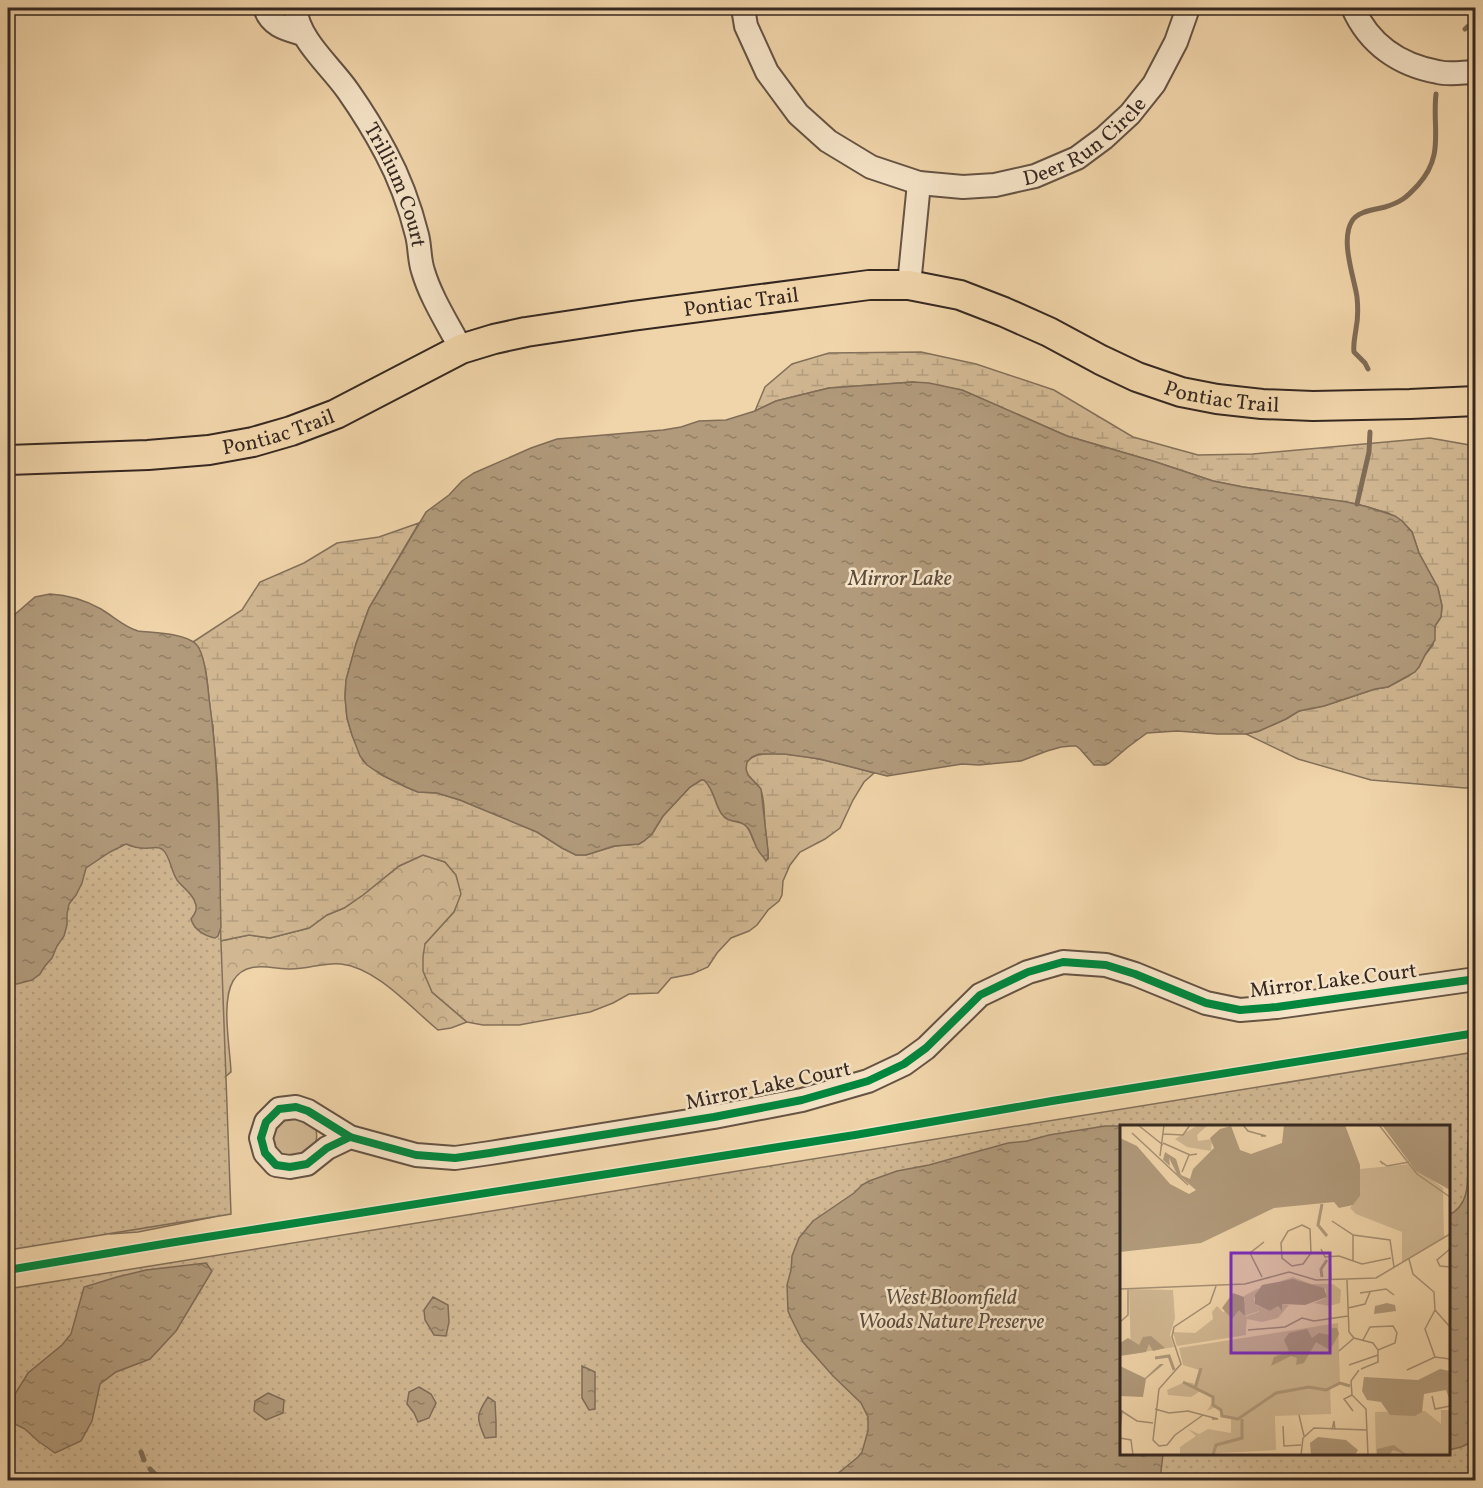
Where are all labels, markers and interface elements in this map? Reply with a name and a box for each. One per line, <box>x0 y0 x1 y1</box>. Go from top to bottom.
street label: Deer Run Circle <box>1020 91 1154 194</box>
street label: Trillium Court <box>356 118 432 249</box>
street label: Pontiac Trail <box>682 281 801 325</box>
street label: Pontiac Trail <box>1160 374 1280 421</box>
street label: Pontiac Trail <box>220 403 339 463</box>
water label: Mirror Lake <box>847 564 952 595</box>
street label: Mirror Lake Court <box>1248 957 1418 1006</box>
street label: Mirror Lake Court <box>683 1055 854 1118</box>
inset map <box>1120 1125 1450 1455</box>
park label: West Bloomfield Woods Nature Preserve <box>858 1284 1045 1337</box>

